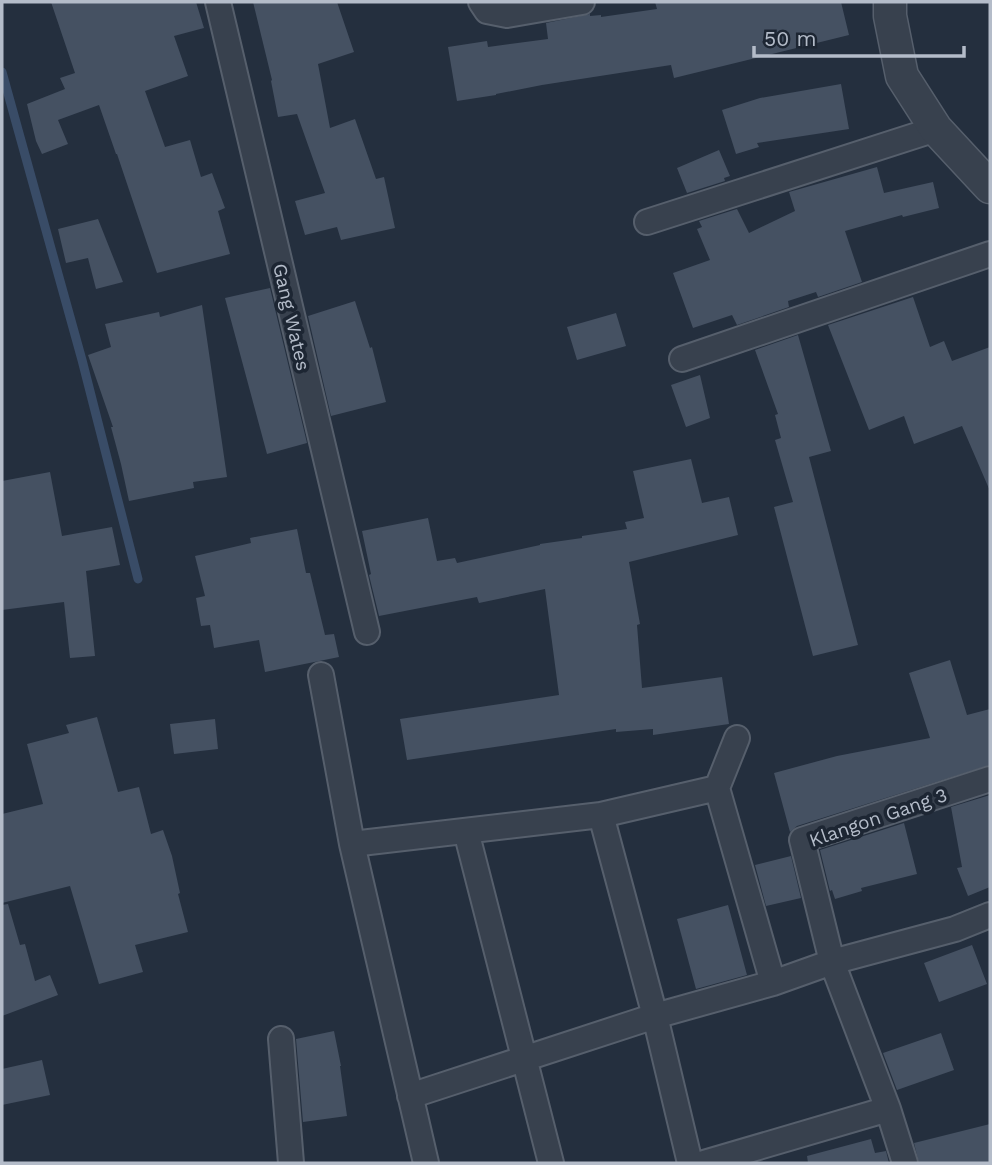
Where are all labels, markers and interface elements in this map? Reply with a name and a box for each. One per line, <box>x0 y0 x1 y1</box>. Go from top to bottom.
scale bar <box>754 14 964 58</box>
text: 50 m <box>764 26 816 51</box>
street label: Gang Wates <box>268 261 315 373</box>
street label: Klangon Gang 3 <box>806 783 950 852</box>

